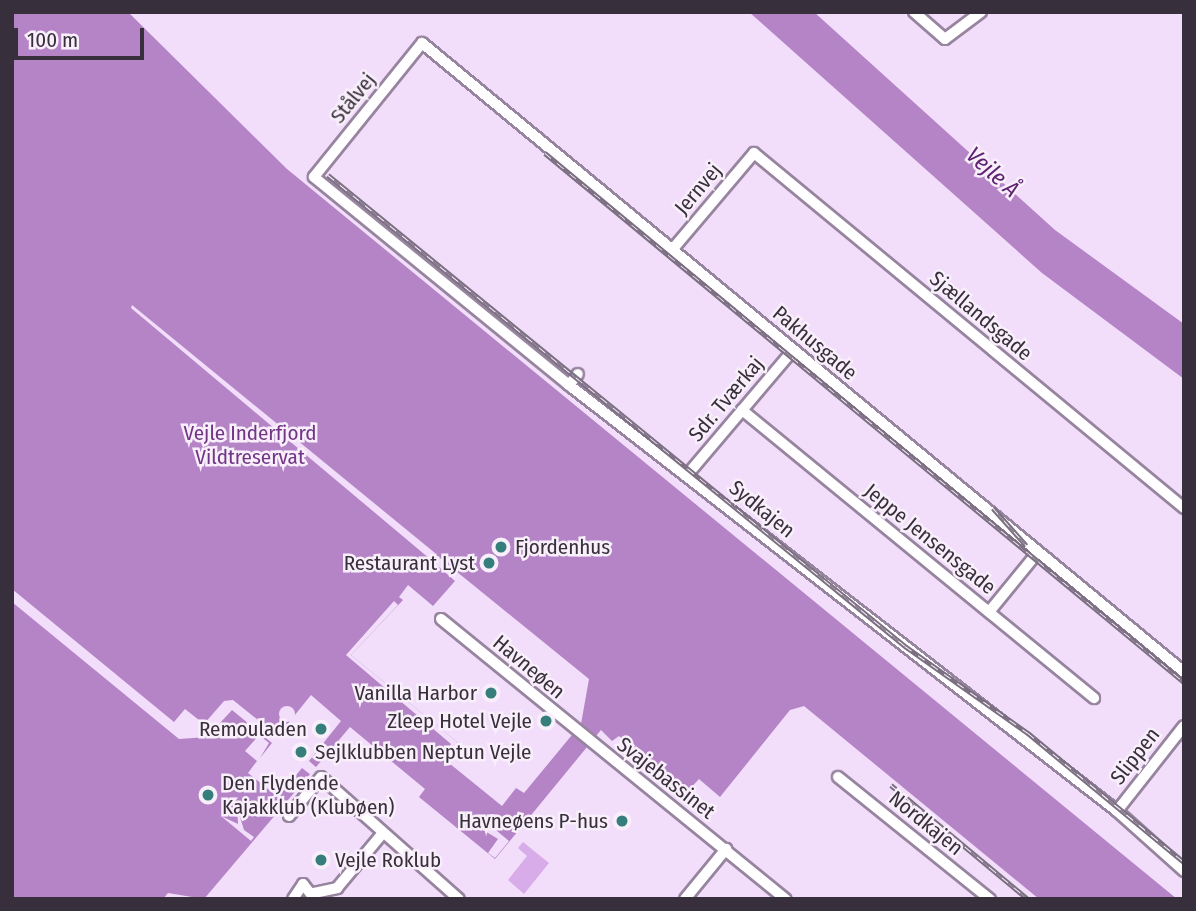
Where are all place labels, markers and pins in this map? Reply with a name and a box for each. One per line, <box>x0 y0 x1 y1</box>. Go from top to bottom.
place label: Fjordenhus <box>515 534 610 560</box>
marker: Fjordenhus <box>493 539 509 555</box>
place label: Restaurant Lyst <box>344 550 475 576</box>
marker: Restaurant Lyst <box>481 555 497 571</box>
place label: Vanilla Harbor <box>354 680 477 706</box>
marker: Vanilla Harbor <box>483 685 499 701</box>
place label: Zleep Hotel Vejle <box>387 708 532 734</box>
marker: Zleep Hotel Vejle <box>538 713 554 729</box>
place label: Remouladen <box>199 716 307 742</box>
marker: Remouladen <box>313 721 329 737</box>
place label: Sejlklubben Neptun Vejle <box>315 739 531 765</box>
marker: Sejlklubben Neptun Vejle <box>293 744 309 760</box>
place label: Den Flydende Kajakklub (Klubøen) <box>222 770 395 820</box>
marker: Den Flydende Kajakklub (Klubøen) <box>200 787 216 803</box>
place label: Havneøens P-hus <box>459 808 608 834</box>
marker: Havneøens P-hus <box>614 813 630 829</box>
place label: Vejle Roklub <box>335 847 441 873</box>
marker: Vejle Roklub <box>313 852 329 868</box>

